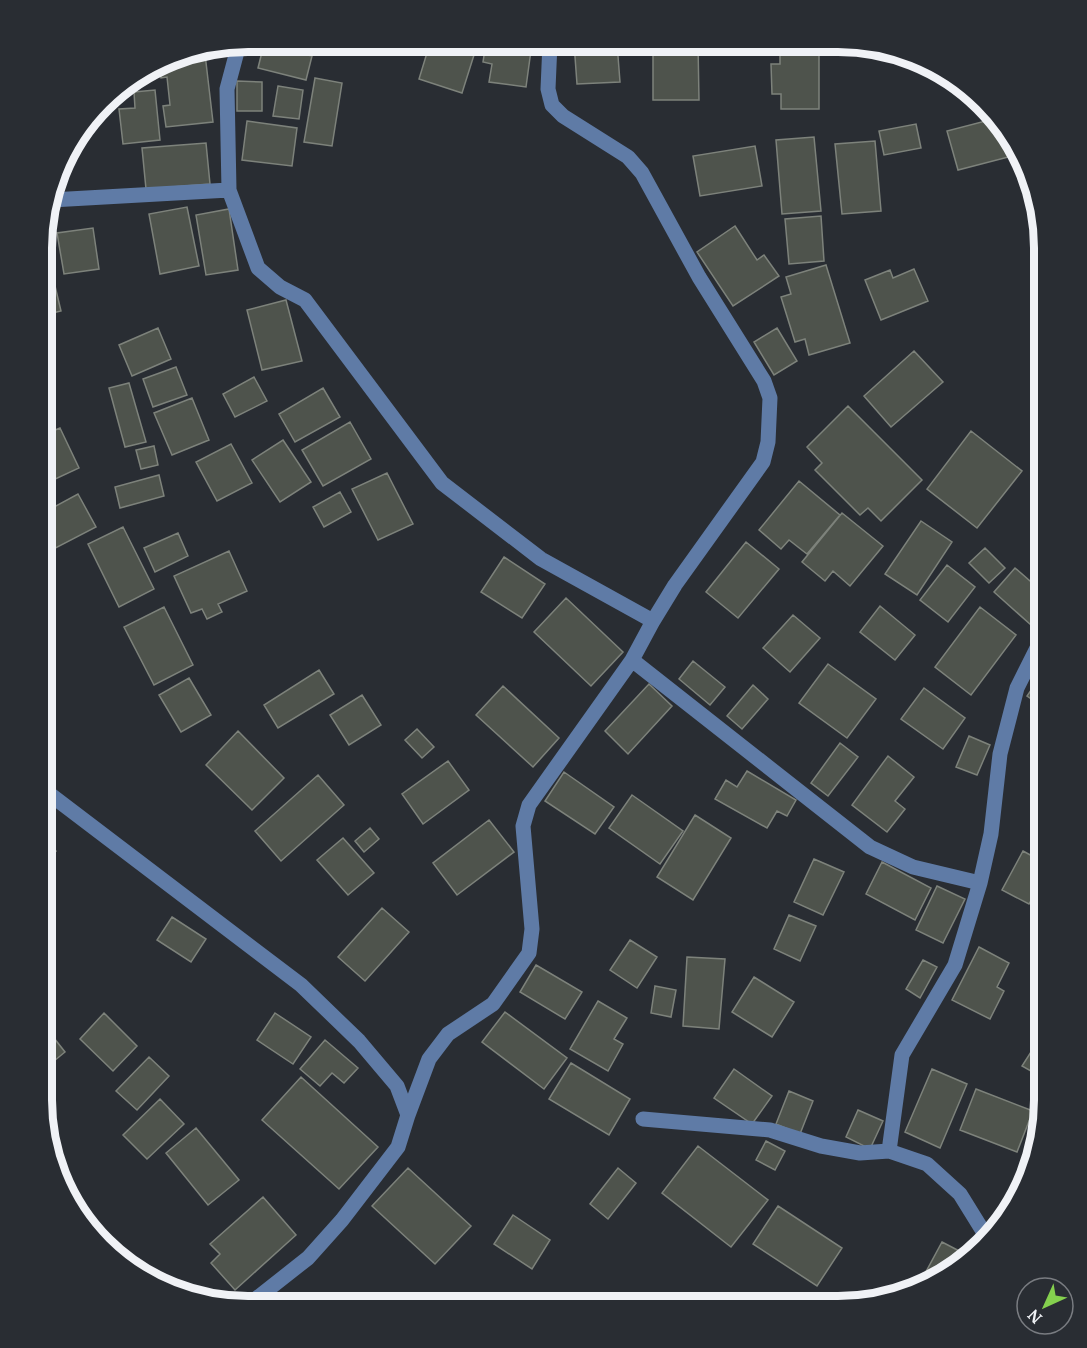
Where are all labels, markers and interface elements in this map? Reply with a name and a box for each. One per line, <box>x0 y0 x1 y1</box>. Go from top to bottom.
north arrow <box>1015 1276 1075 1336</box>
text: N <box>1022 1305 1046 1329</box>

